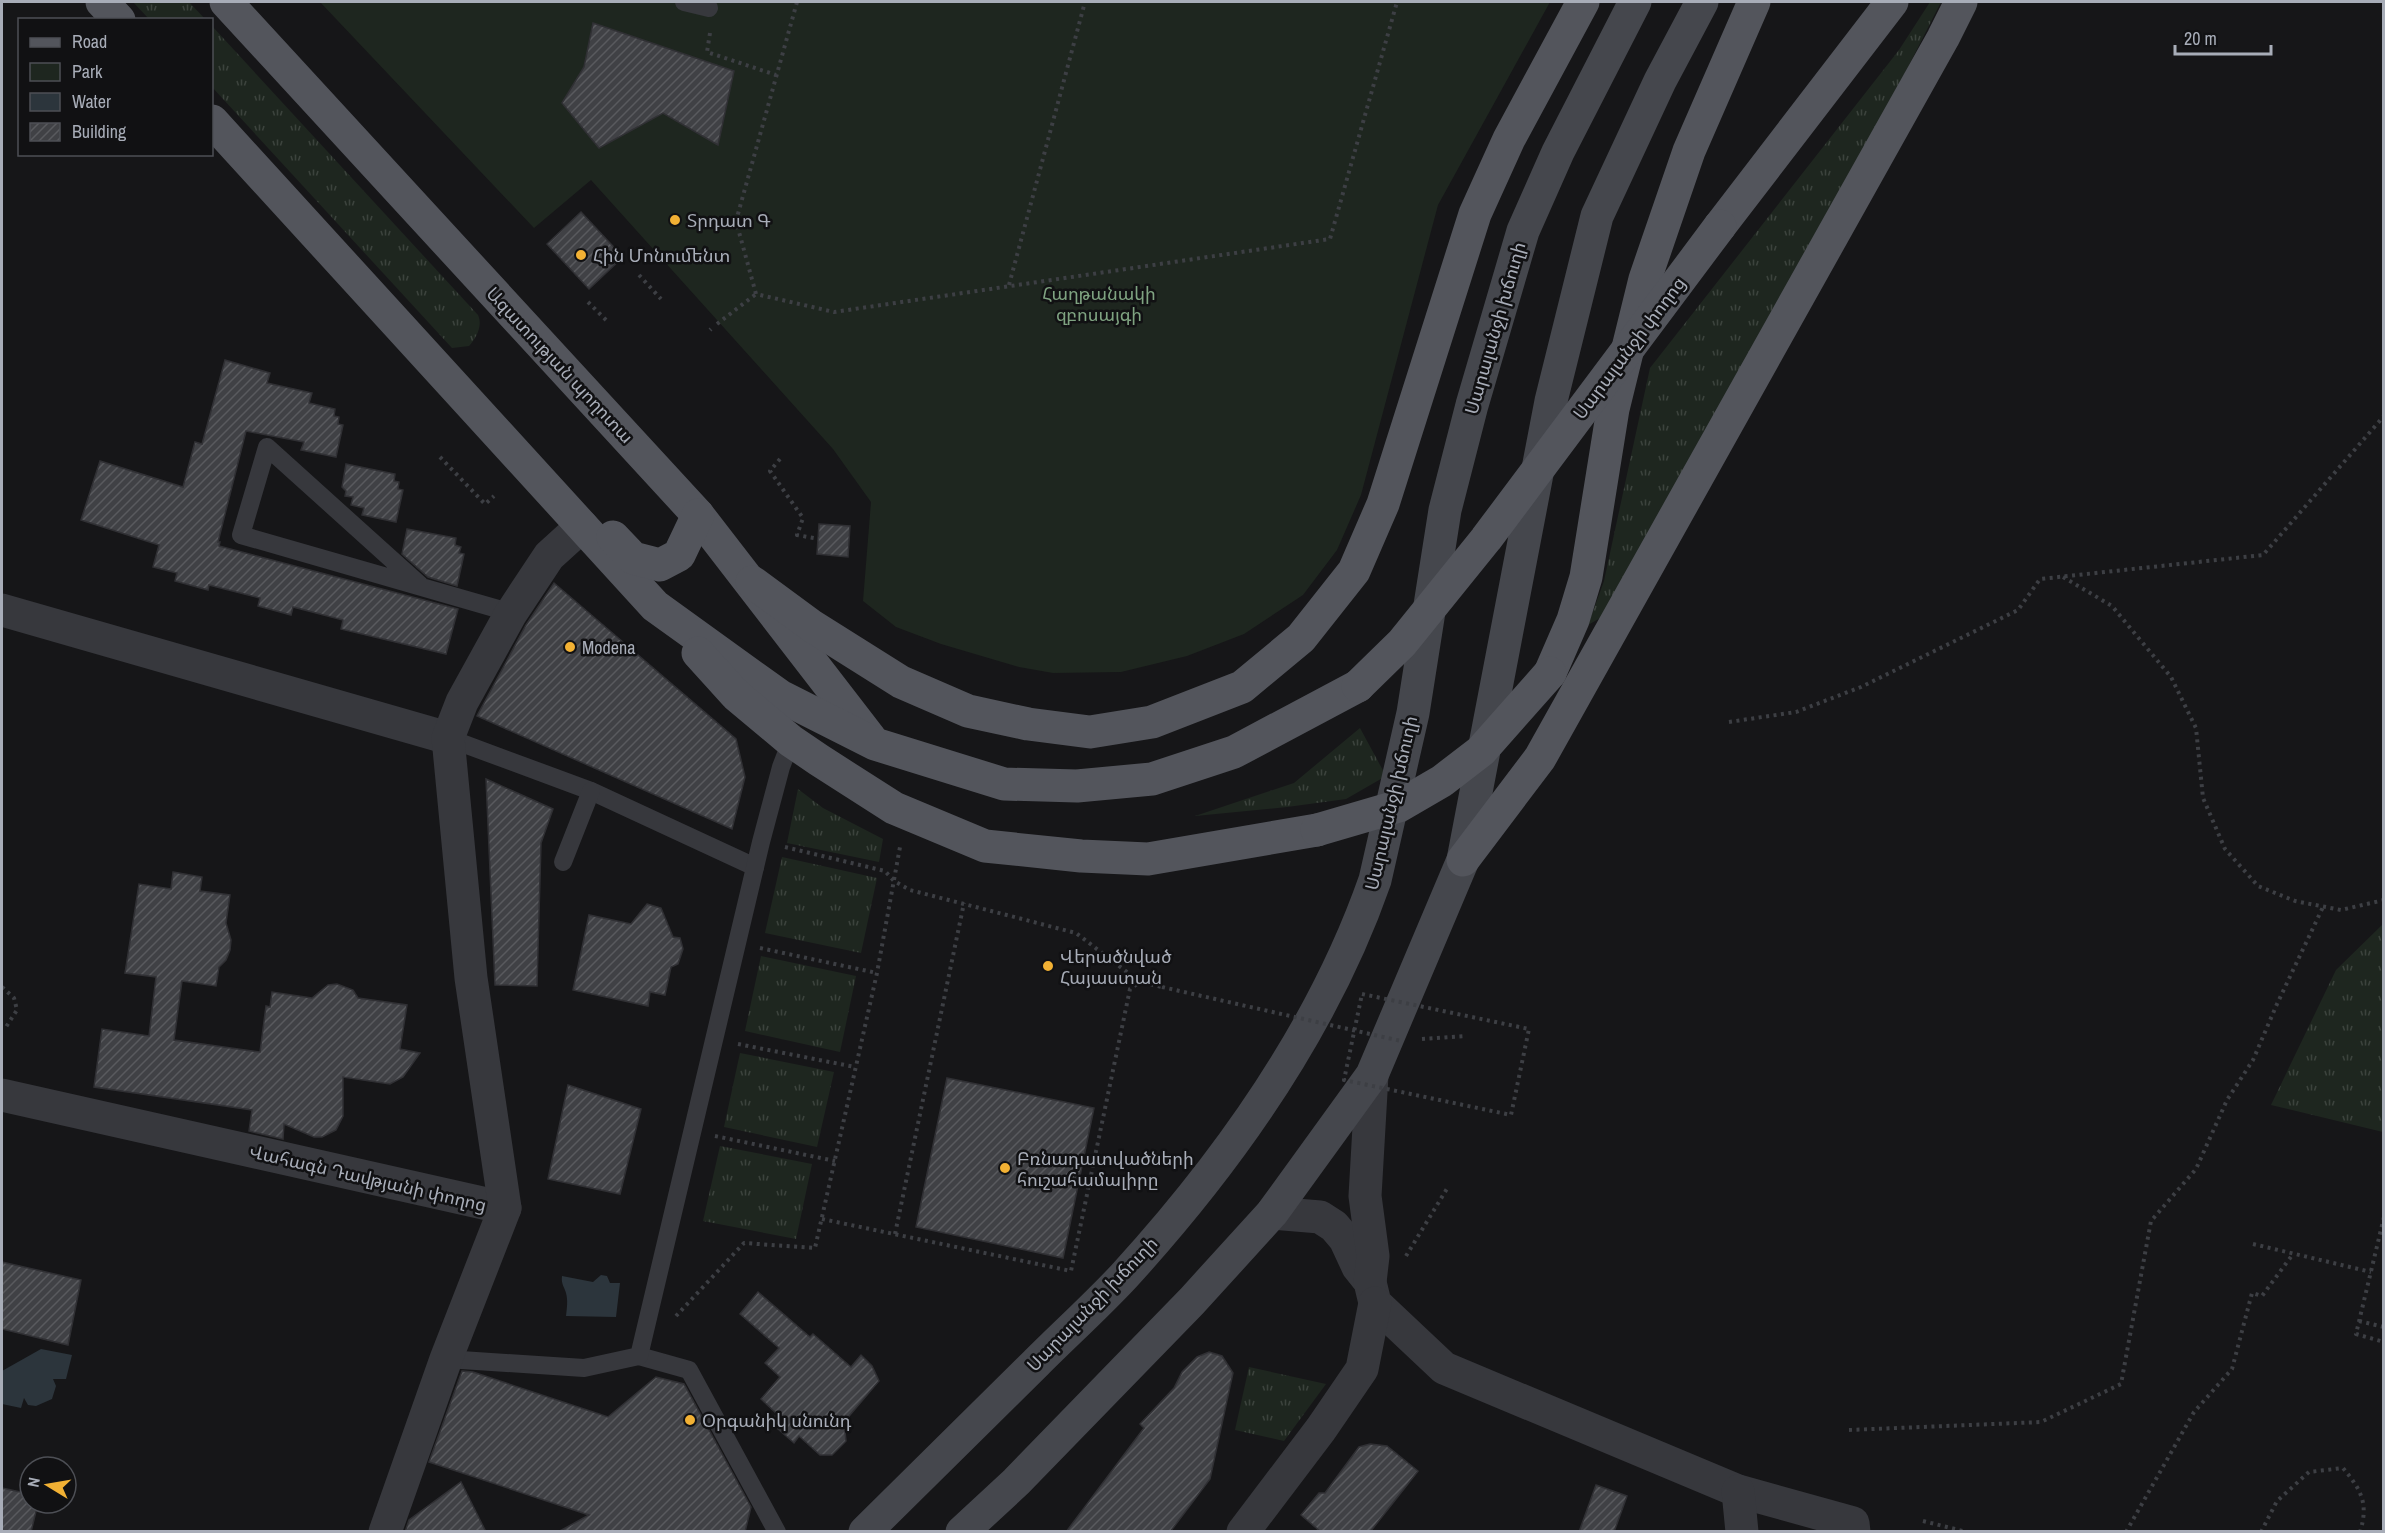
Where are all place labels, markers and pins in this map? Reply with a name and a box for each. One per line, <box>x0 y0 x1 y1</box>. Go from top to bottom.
place label: Տրդատ Գ <box>687 208 771 233</box>
marker: Տրդատ Գ <box>668 213 682 227</box>
place label: Հին Մոնումենտ <box>593 243 730 268</box>
marker: Հին Մոնումենտ <box>574 248 588 262</box>
place label: Modena <box>582 635 635 660</box>
marker: Modena <box>563 640 577 654</box>
place label: Վերածնված Հայաստան <box>1060 944 1172 990</box>
marker: Վերածնված Հայաստան <box>1041 959 1055 973</box>
place label: Բռնադատվածների հուշահամալիրը <box>1017 1146 1194 1192</box>
marker: Բռնադատվածների հուշահամալիրը <box>998 1161 1012 1175</box>
place label: Օրգանիկ սնունդ <box>702 1408 852 1433</box>
marker: Օրգանիկ սնունդ <box>683 1413 697 1427</box>

